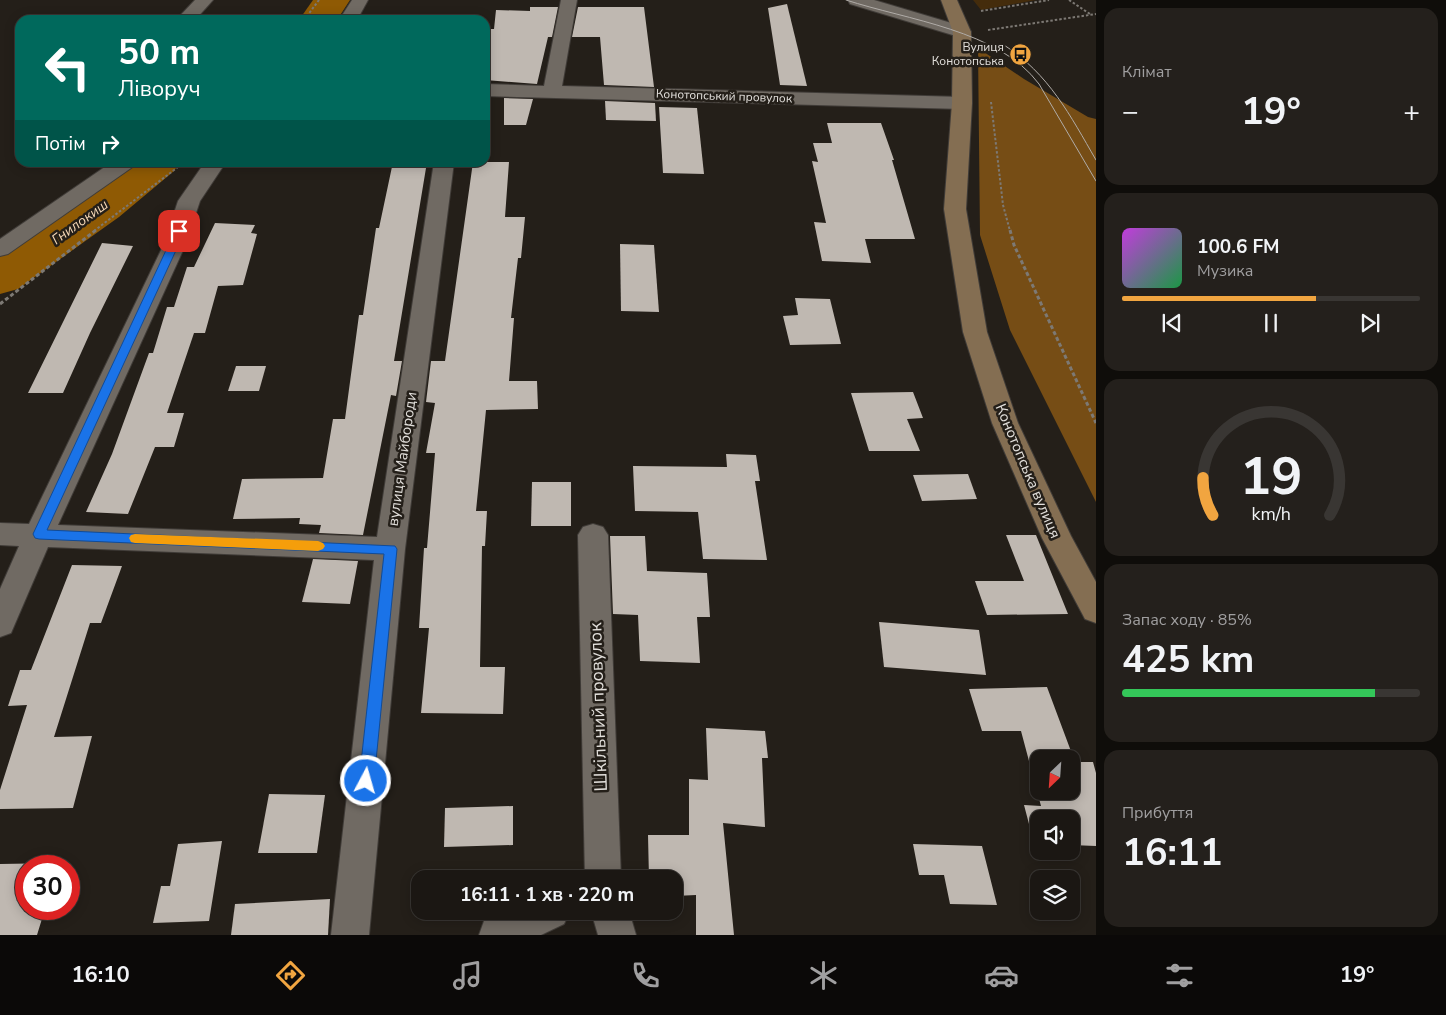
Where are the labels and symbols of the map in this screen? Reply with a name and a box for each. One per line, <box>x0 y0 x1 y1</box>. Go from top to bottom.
place label: Вулиця Конотопська <box>932 39 1004 69</box>
bus stop icon: Вулиця Конотопська <box>1008 42 1032 66</box>
street label: Конотопський провулок <box>656 86 793 106</box>
water label: Гнилокиш <box>48 195 112 249</box>
pin <box>158 210 200 252</box>
street label: вулиця Майбороди <box>383 390 421 528</box>
street label: Конотопська вулиця <box>991 401 1065 541</box>
street label: Шкільний провулок <box>583 622 613 792</box>
north arrow <box>1030 750 1080 800</box>
position arrow <box>339 754 391 806</box>
speed limit sign: 30 <box>15 855 80 920</box>

